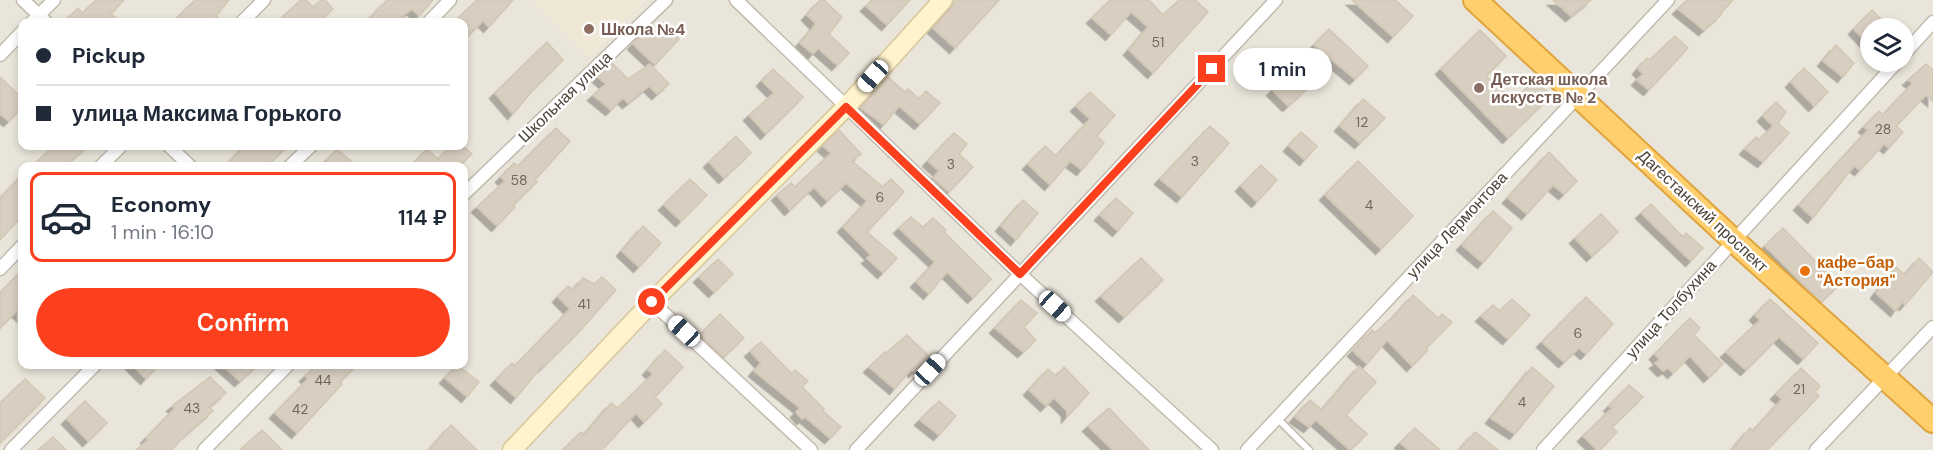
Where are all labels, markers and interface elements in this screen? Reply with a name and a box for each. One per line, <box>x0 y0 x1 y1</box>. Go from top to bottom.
map controls <box>1860 18 1914 72</box>
button: layers <box>1860 18 1914 72</box>
place label: Школа №4 <box>601 19 685 40</box>
marker: Школа №4 <box>582 22 596 36</box>
house number: 51 <box>1152 33 1164 51</box>
text: Pickup <box>72 41 146 70</box>
street label: Школьная улица <box>514 47 616 147</box>
callout: 1 min <box>1233 48 1332 90</box>
route end <box>1198 55 1225 82</box>
text: 1 min <box>1259 56 1306 82</box>
car <box>854 57 892 95</box>
place label: Детская школа искусств № 2 <box>1491 69 1607 108</box>
marker: Детская школа искусств № 2 <box>1472 81 1486 95</box>
text: улица Максима Горького <box>72 99 342 128</box>
house number: 12 <box>1356 113 1368 131</box>
house number: 28 <box>1875 120 1891 138</box>
street label: Дагестанский проспект <box>1633 145 1773 277</box>
house number: 3 <box>1191 152 1199 170</box>
house number: 3 <box>947 155 955 173</box>
street label: улица Лермонтова <box>1402 167 1512 283</box>
house number: 58 <box>510 171 528 189</box>
house number: 6 <box>876 188 884 206</box>
icon: car <box>39 190 93 244</box>
text: Economy <box>111 190 211 219</box>
house number: 4 <box>1365 196 1374 214</box>
text: 114 ₽ <box>398 203 447 232</box>
text: 1 min · 16:10 <box>111 219 214 245</box>
place label: кафе-бар "Астория" <box>1817 252 1895 291</box>
street label: улица Толбухина <box>1621 255 1721 363</box>
marker: кафе-бар "Астория" <box>1798 264 1812 278</box>
car <box>1036 287 1074 325</box>
button: Confirm <box>36 288 450 357</box>
route start <box>638 288 665 315</box>
house number: 41 <box>578 295 590 313</box>
car <box>665 312 703 350</box>
house number: 6 <box>1574 324 1582 342</box>
car <box>911 351 949 389</box>
house number: 44 <box>315 371 332 389</box>
house number: 21 <box>1793 380 1805 398</box>
house number: 4 <box>1518 393 1527 411</box>
house number: 43 <box>184 399 200 417</box>
house number: 42 <box>292 400 308 418</box>

